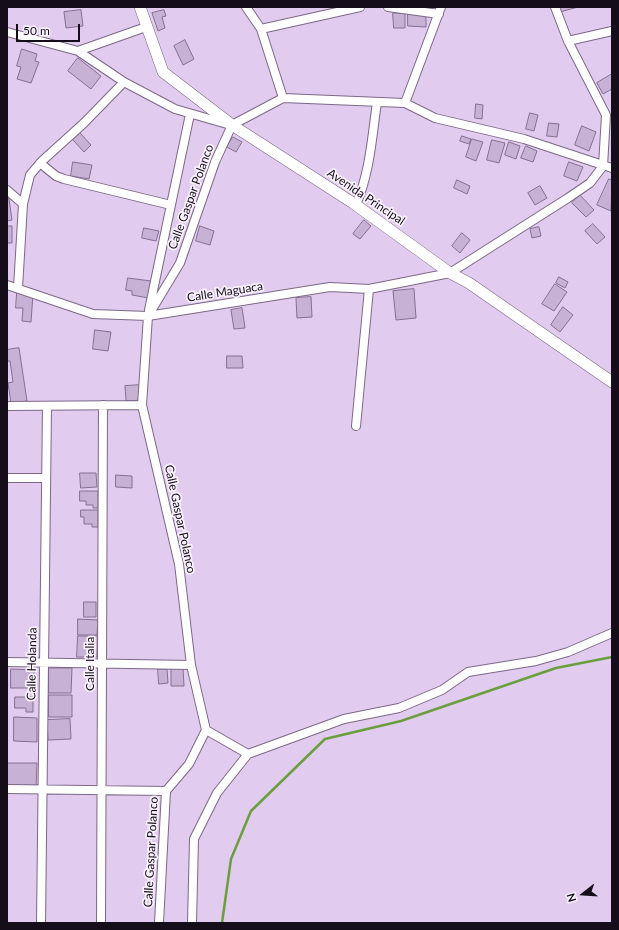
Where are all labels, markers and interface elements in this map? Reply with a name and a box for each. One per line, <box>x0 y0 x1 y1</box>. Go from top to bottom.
scale bar <box>18 16 82 42</box>
text: 50 m <box>23 23 50 38</box>
street label: Calle Gaspar Polanco <box>165 143 217 251</box>
street label: Avenida Principal <box>324 166 408 228</box>
street label: Calle Maguaca <box>186 279 264 305</box>
street label: Calle Gaspar Polanco <box>161 463 199 575</box>
street label: Calle Holanda <box>24 627 40 701</box>
street label: Calle Italia <box>83 637 97 691</box>
street label: Calle Gaspar Polanco <box>141 796 161 908</box>
north arrow <box>563 874 603 914</box>
text: N <box>564 892 579 904</box>

